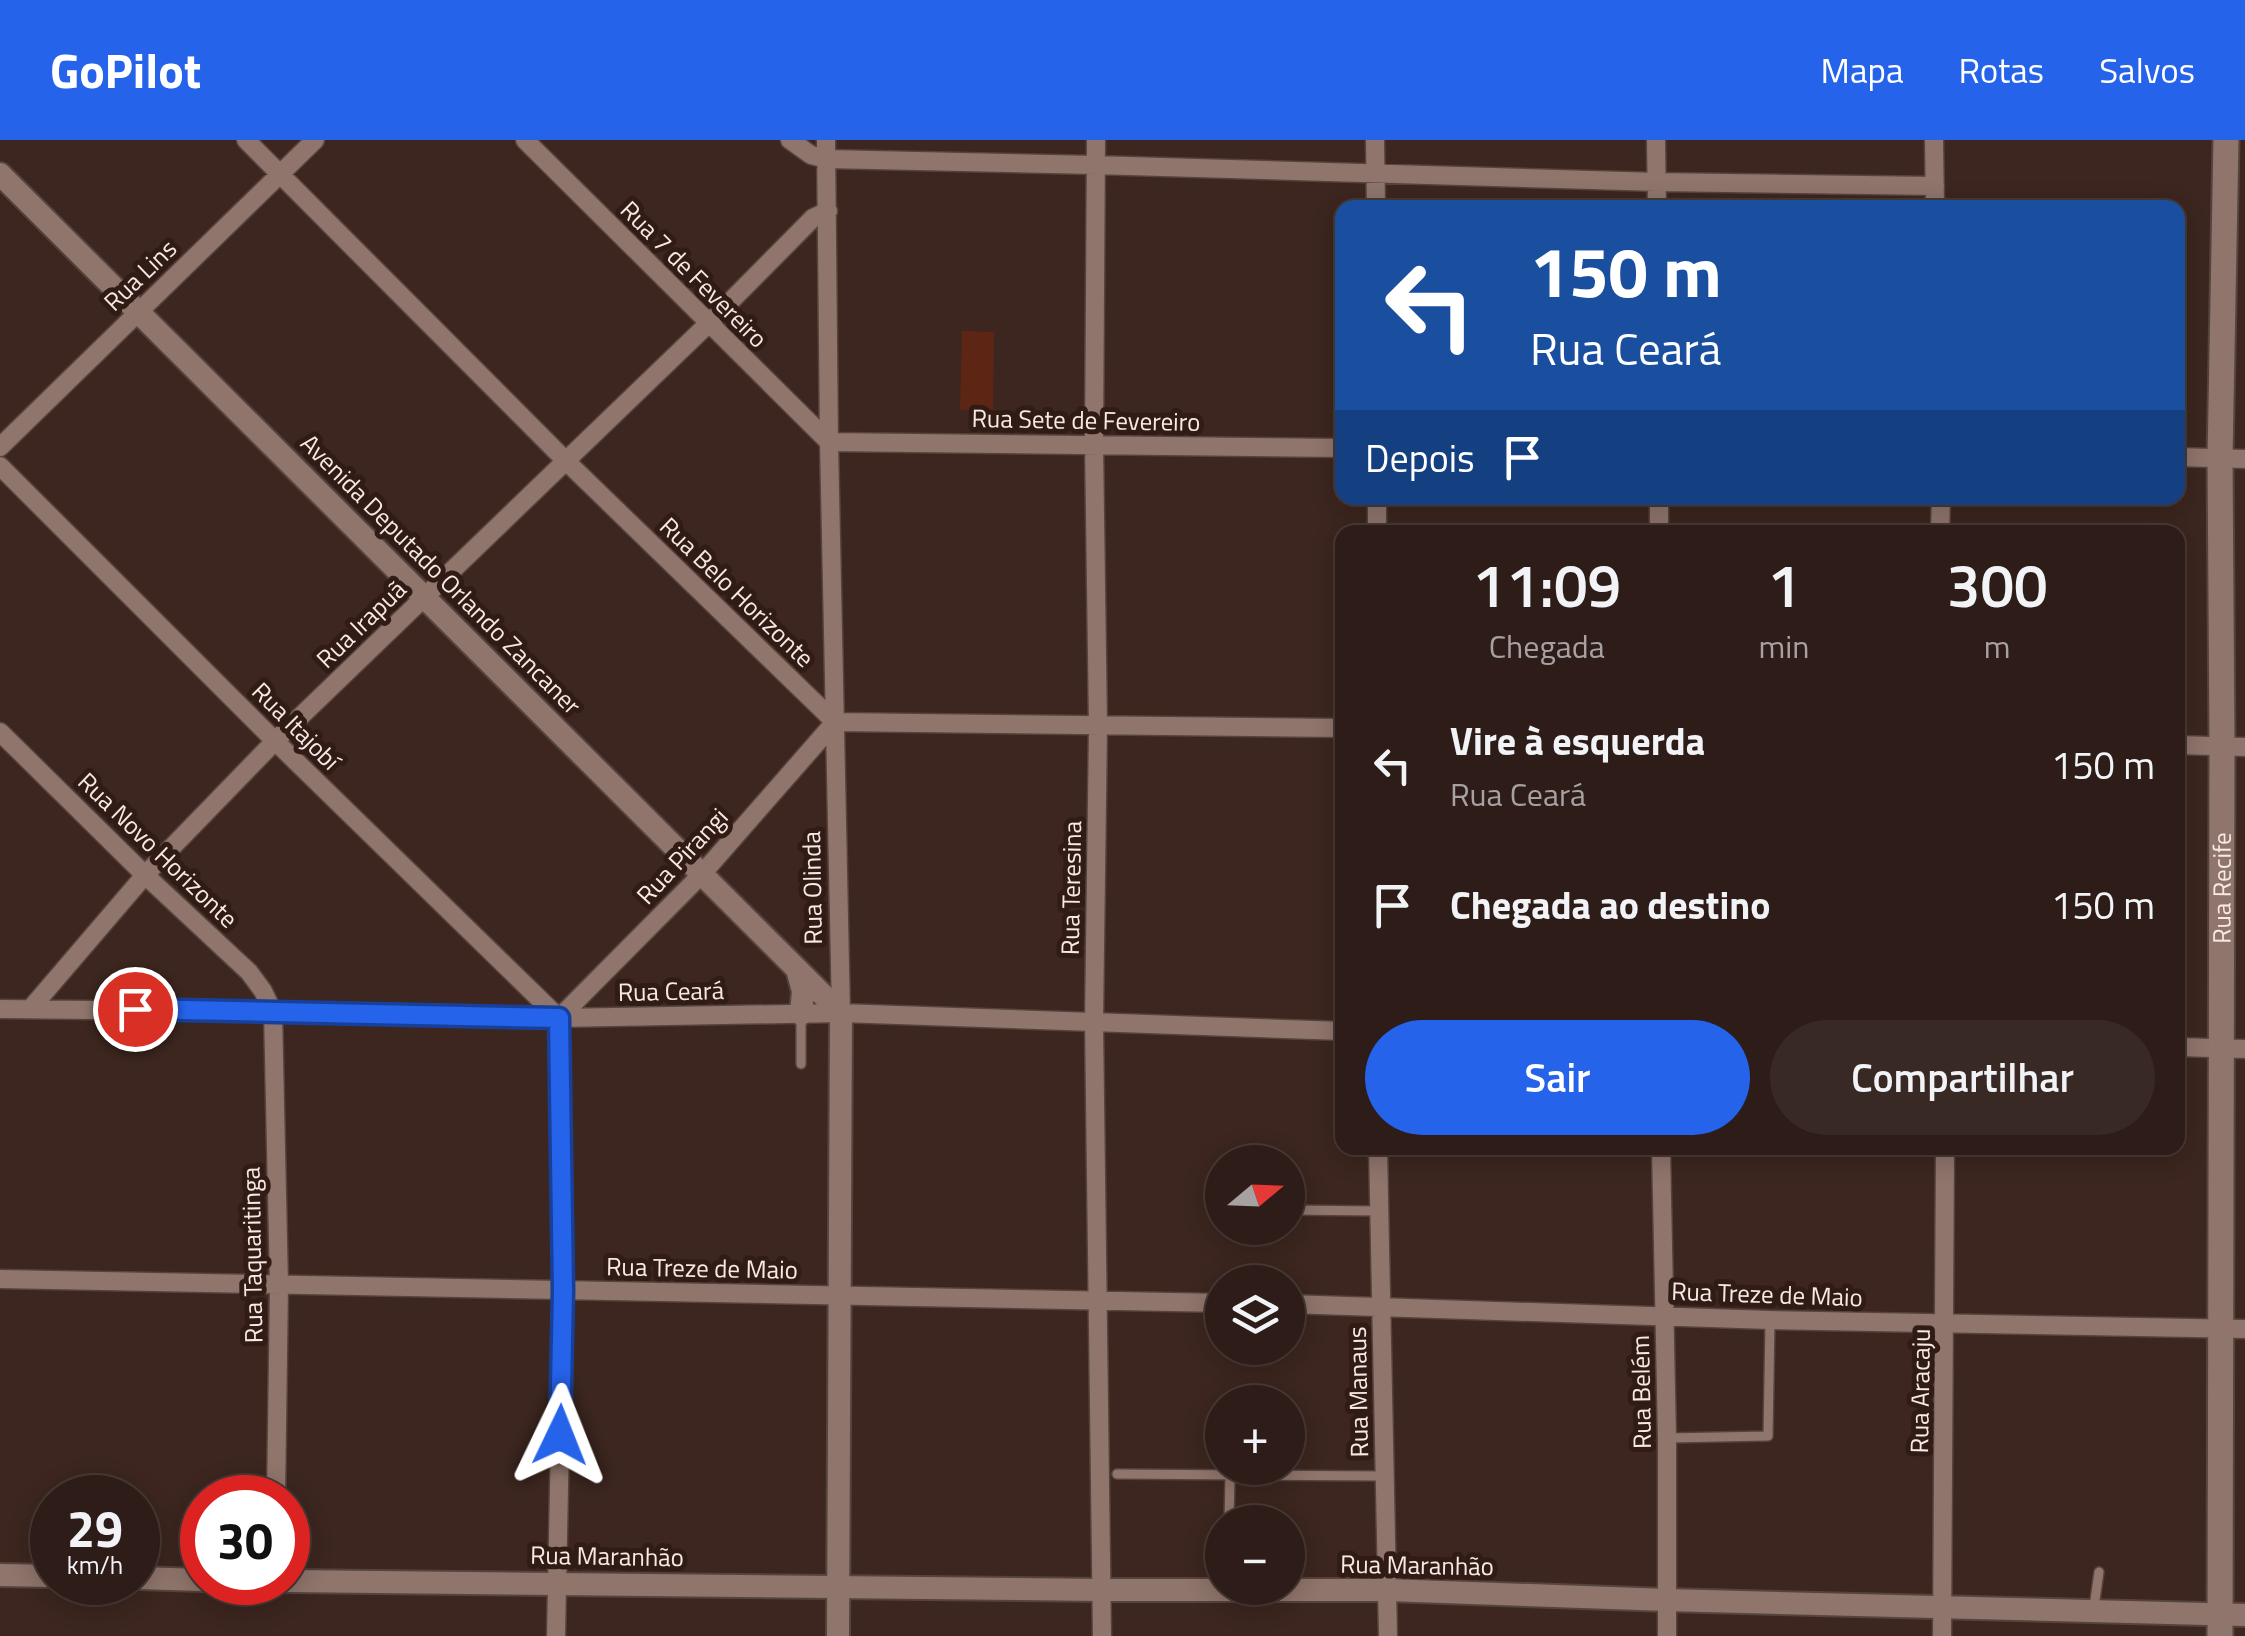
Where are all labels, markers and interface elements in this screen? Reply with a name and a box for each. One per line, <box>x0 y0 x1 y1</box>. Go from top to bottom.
text: GoPilot <box>50 34 201 107</box>
text: Mapa <box>1821 43 1903 97</box>
text: Rotas <box>1958 43 2044 97</box>
text: Salvos <box>2099 43 2195 97</box>
street label: Rua 7 de Fevereiro <box>612 192 776 356</box>
text: 150 m <box>1530 218 1722 324</box>
street label: Rua Lins <box>95 230 185 320</box>
icon: left <box>1365 240 1495 370</box>
text: Rua Ceará <box>1530 314 1721 382</box>
street label: Rua Sete de Fevereiro <box>971 399 1201 441</box>
street label: Avenida Deputado Orlando Zancaner <box>292 425 590 723</box>
text: Depois <box>1365 429 1475 487</box>
icon: arrive <box>1495 430 1550 485</box>
street label: Rua Belo Horizonte <box>651 508 823 676</box>
text: 11:09 <box>1472 539 1621 630</box>
text: 1 <box>1767 539 1801 630</box>
text: 300 <box>1947 539 2048 630</box>
street label: Rua Irapuã <box>307 571 415 677</box>
text: Chegada <box>1489 622 1605 670</box>
text: min <box>1758 622 1809 670</box>
text: m <box>1984 622 2011 670</box>
street label: Rua Itajobí <box>243 673 350 780</box>
text: Vire à esquerda <box>1450 712 1705 770</box>
text: 150 m <box>2051 736 2155 794</box>
icon: left <box>1365 738 1420 793</box>
street label: Rua Novo Horizonte <box>69 763 247 937</box>
text: Rua Ceará <box>1450 770 1586 818</box>
street label: Rua Pirangi <box>627 799 737 913</box>
street label: Rua Teresina <box>1051 820 1091 955</box>
street label: Rua Olinda <box>792 830 832 945</box>
street label: Rua Recife <box>2203 832 2241 944</box>
text: Chegada ao destino <box>1450 876 1770 934</box>
text: 150 m <box>2051 876 2155 934</box>
icon: arrive <box>1365 878 1420 933</box>
pin <box>93 967 178 1052</box>
street label: Rua Ceará <box>618 971 725 1011</box>
icon: arrive <box>108 982 163 1037</box>
button: Sair <box>1365 1020 1750 1135</box>
button: Compartilhar <box>1770 1020 2155 1135</box>
north arrow <box>1205 1145 1305 1245</box>
map controls <box>1205 1145 1305 1605</box>
street label: Rua Taquaritinga <box>231 1166 273 1343</box>
street label: Rua Treze de Maio <box>606 1247 798 1289</box>
button: layers <box>1205 1265 1305 1365</box>
street label: Rua Treze de Maio <box>1671 1272 1863 1316</box>
street label: Rua Manaus <box>1338 1326 1378 1458</box>
street label: Rua Aracaju <box>1900 1328 1940 1454</box>
street label: Rua Belém <box>1621 1335 1661 1449</box>
position arrow <box>508 1383 612 1487</box>
button: + <box>1205 1385 1305 1485</box>
speed limit sign: 30 <box>180 1475 310 1605</box>
text: 29 <box>67 1490 123 1566</box>
button: − <box>1205 1505 1305 1605</box>
street label: Rua Maranhão <box>530 1536 684 1576</box>
street label: Rua Maranhão <box>1340 1545 1494 1585</box>
text: km/h <box>67 1546 123 1584</box>

